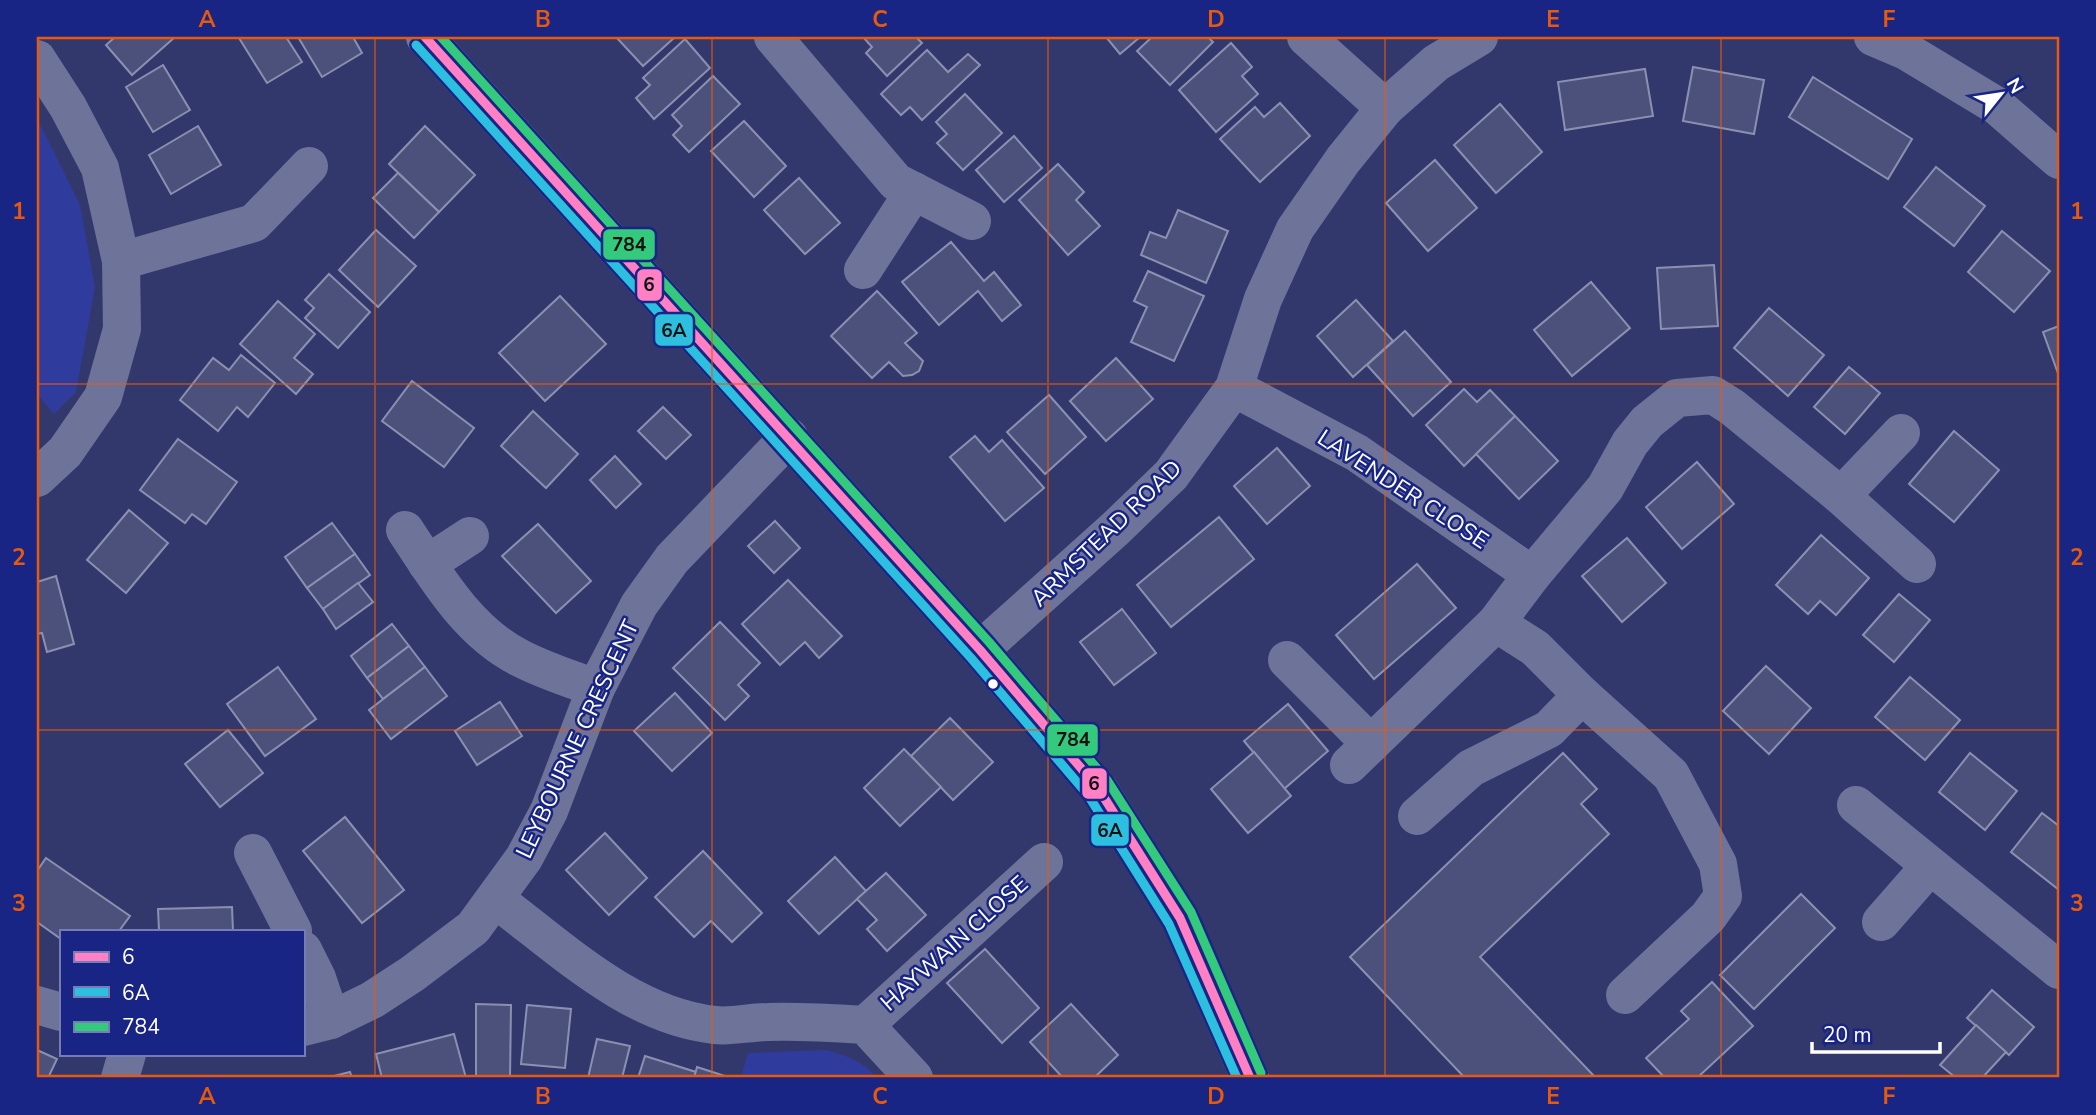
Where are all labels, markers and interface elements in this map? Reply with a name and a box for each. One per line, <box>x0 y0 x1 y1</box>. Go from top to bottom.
text: A <box>198 4 216 35</box>
text: B <box>535 4 551 35</box>
text: C <box>872 4 888 35</box>
text: D <box>1207 4 1225 35</box>
text: E <box>1546 4 1560 35</box>
text: F <box>1883 4 1896 35</box>
north arrow <box>1966 60 2036 130</box>
text: N <box>2000 73 2030 99</box>
text: 1 <box>12 196 26 227</box>
text: 1 <box>2070 196 2084 227</box>
line badge: 784 <box>602 228 656 261</box>
text: 784 <box>612 232 646 258</box>
line badge: 6 <box>636 268 663 302</box>
text: 6 <box>643 272 655 298</box>
line badge: 6A <box>654 313 694 347</box>
text: 6A <box>661 318 688 344</box>
street label: LAVENDER CLOSE <box>1311 423 1494 556</box>
street label: ARMSTEAD ROAD <box>1024 453 1189 614</box>
text: 2 <box>12 542 26 573</box>
text: 2 <box>2070 542 2084 573</box>
street label: LEYBOURNE CRESCENT <box>509 615 646 863</box>
unlabelled marker <box>986 677 1000 691</box>
line badge: 784 <box>1046 723 1099 757</box>
text: 784 <box>1056 727 1090 753</box>
line badge: 6 <box>1081 767 1108 800</box>
text: 6 <box>1088 771 1100 797</box>
line badge: 6A <box>1090 813 1130 847</box>
text: 6A <box>1097 818 1124 844</box>
street label: HAYWAIN CLOSE <box>874 869 1035 1018</box>
text: 3 <box>12 888 26 919</box>
text: 3 <box>2070 888 2084 919</box>
legend <box>60 930 304 1056</box>
text: 6 <box>122 943 135 971</box>
text: 6A <box>122 979 150 1007</box>
scale bar <box>1812 1010 1940 1054</box>
text: 784 <box>122 1013 160 1041</box>
text: 20 m <box>1823 1021 1872 1049</box>
text: A <box>198 1081 216 1112</box>
text: B <box>535 1081 551 1112</box>
text: C <box>872 1081 888 1112</box>
text: D <box>1207 1081 1225 1112</box>
text: E <box>1546 1081 1560 1112</box>
text: F <box>1883 1081 1896 1112</box>

